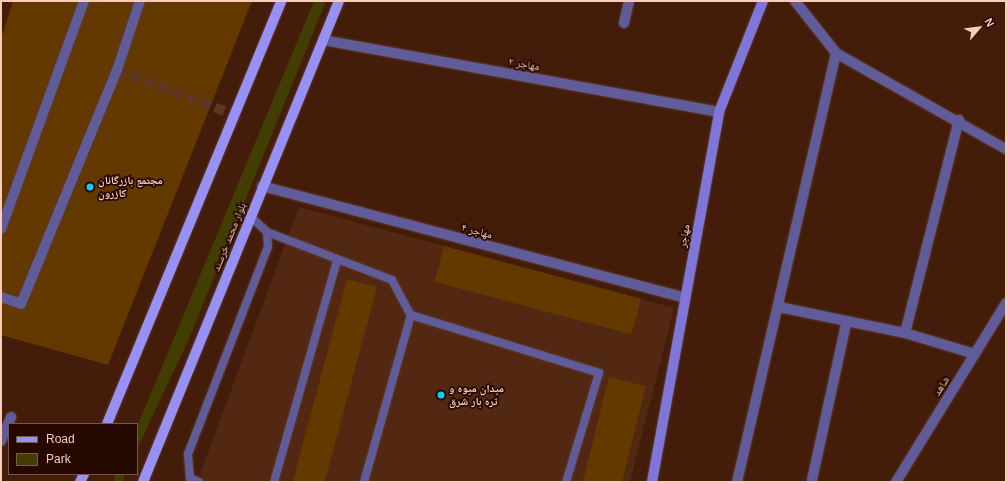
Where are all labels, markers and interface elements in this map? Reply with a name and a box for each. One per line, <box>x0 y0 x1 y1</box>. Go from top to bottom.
north arrow <box>959 8 999 48</box>
text: N <box>982 16 997 29</box>
street label: مهاجر ۲ <box>507 55 541 73</box>
place label: مجتمع بازرگانان کازرون <box>98 174 163 200</box>
marker: مجتمع بازرگانان کازرون <box>85 182 95 192</box>
street label: بلوار محمد خرسند <box>209 201 249 273</box>
street label: مهاجر ۴ <box>460 221 494 241</box>
street label: مهاجر <box>675 223 693 249</box>
street label: شاهد <box>930 374 952 398</box>
place label: میدان میوه و تره بار شرق <box>449 382 504 408</box>
marker: میدان میوه و تره بار شرق <box>436 390 446 400</box>
legend <box>8 423 138 475</box>
text: Road <box>46 432 75 446</box>
text: Park <box>46 452 71 466</box>

